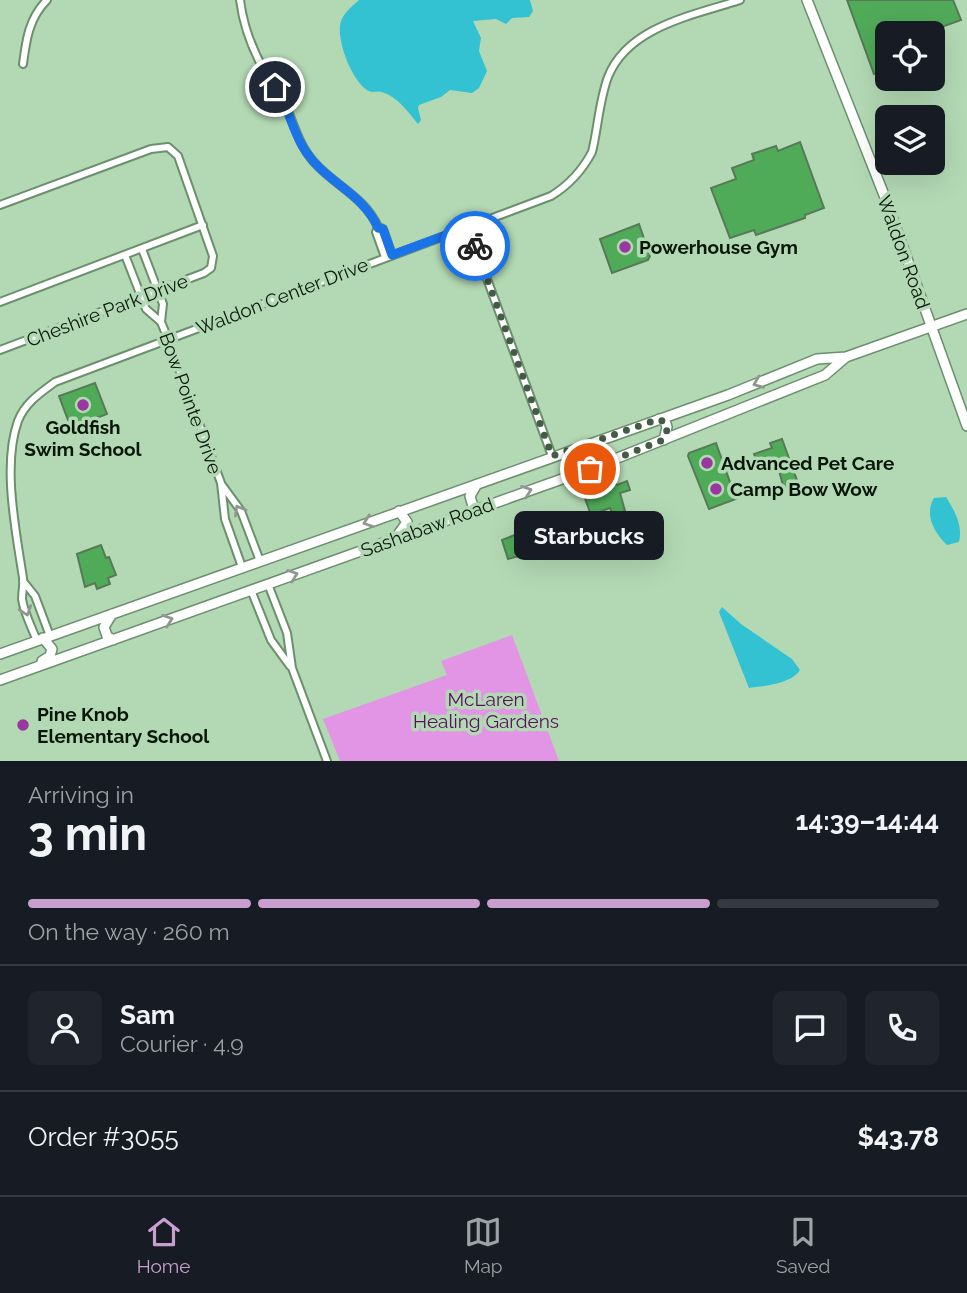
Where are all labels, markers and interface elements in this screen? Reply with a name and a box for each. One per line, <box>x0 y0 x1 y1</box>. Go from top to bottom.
map controls <box>875 21 945 175</box>
button: locate <box>875 21 945 91</box>
pin <box>245 57 305 117</box>
icon: home <box>256 68 294 106</box>
button: layers <box>875 105 945 175</box>
street label: Waldon Road <box>873 192 935 312</box>
courier <box>440 211 510 281</box>
icon: bike <box>456 227 494 265</box>
place label: Powerhouse Gym <box>639 236 798 258</box>
marker: Powerhouse Gym <box>617 239 633 255</box>
street label: Waldon Center Drive <box>193 253 371 339</box>
street label: Cheshire Park Drive <box>23 269 191 351</box>
street label: Bow Pointe Drive <box>155 329 227 477</box>
one-way arrow <box>753 375 765 389</box>
marker: Goldfish Swim School <box>75 397 91 413</box>
place label: Goldfish Swim School <box>24 416 143 460</box>
pin <box>560 439 620 499</box>
icon: bag <box>571 450 609 488</box>
place label: Advanced Pet Care <box>721 452 894 474</box>
marker: Advanced Pet Care <box>699 455 715 471</box>
place label: Camp Bow Wow <box>730 478 877 500</box>
marker: Camp Bow Wow <box>708 481 724 497</box>
one-way arrow <box>521 486 533 500</box>
street label: Sashabaw Road <box>358 493 496 561</box>
one-way arrow <box>234 504 247 517</box>
callout: Starbucks <box>515 511 665 560</box>
one-way arrow <box>363 514 375 528</box>
text: Starbucks <box>534 522 644 549</box>
one-way arrow <box>287 569 299 583</box>
one-way arrow <box>18 605 32 617</box>
one-way arrow <box>161 614 173 628</box>
park label: McLaren Healing Gardens <box>413 688 559 732</box>
place label: Pine Knob Elementary School <box>37 703 210 747</box>
marker: Pine Knob Elementary School <box>15 717 31 733</box>
text: Arriving in <box>28 781 134 808</box>
text: 14:39–14:44 <box>796 806 939 836</box>
text: 3 min <box>28 807 147 861</box>
text: On the way · 260 m <box>28 918 230 945</box>
button: person <box>28 991 102 1065</box>
button: chat <box>773 991 847 1065</box>
button: phone <box>865 991 939 1065</box>
text: Sam <box>120 1000 175 1030</box>
text: Courier · 4.9 <box>120 1030 244 1057</box>
text: Order #3055 <box>28 1122 179 1152</box>
text: $43.78 <box>858 1122 939 1152</box>
tab: Home <box>137 1213 190 1277</box>
tab: Map <box>464 1213 503 1277</box>
tab: Saved <box>776 1213 830 1277</box>

